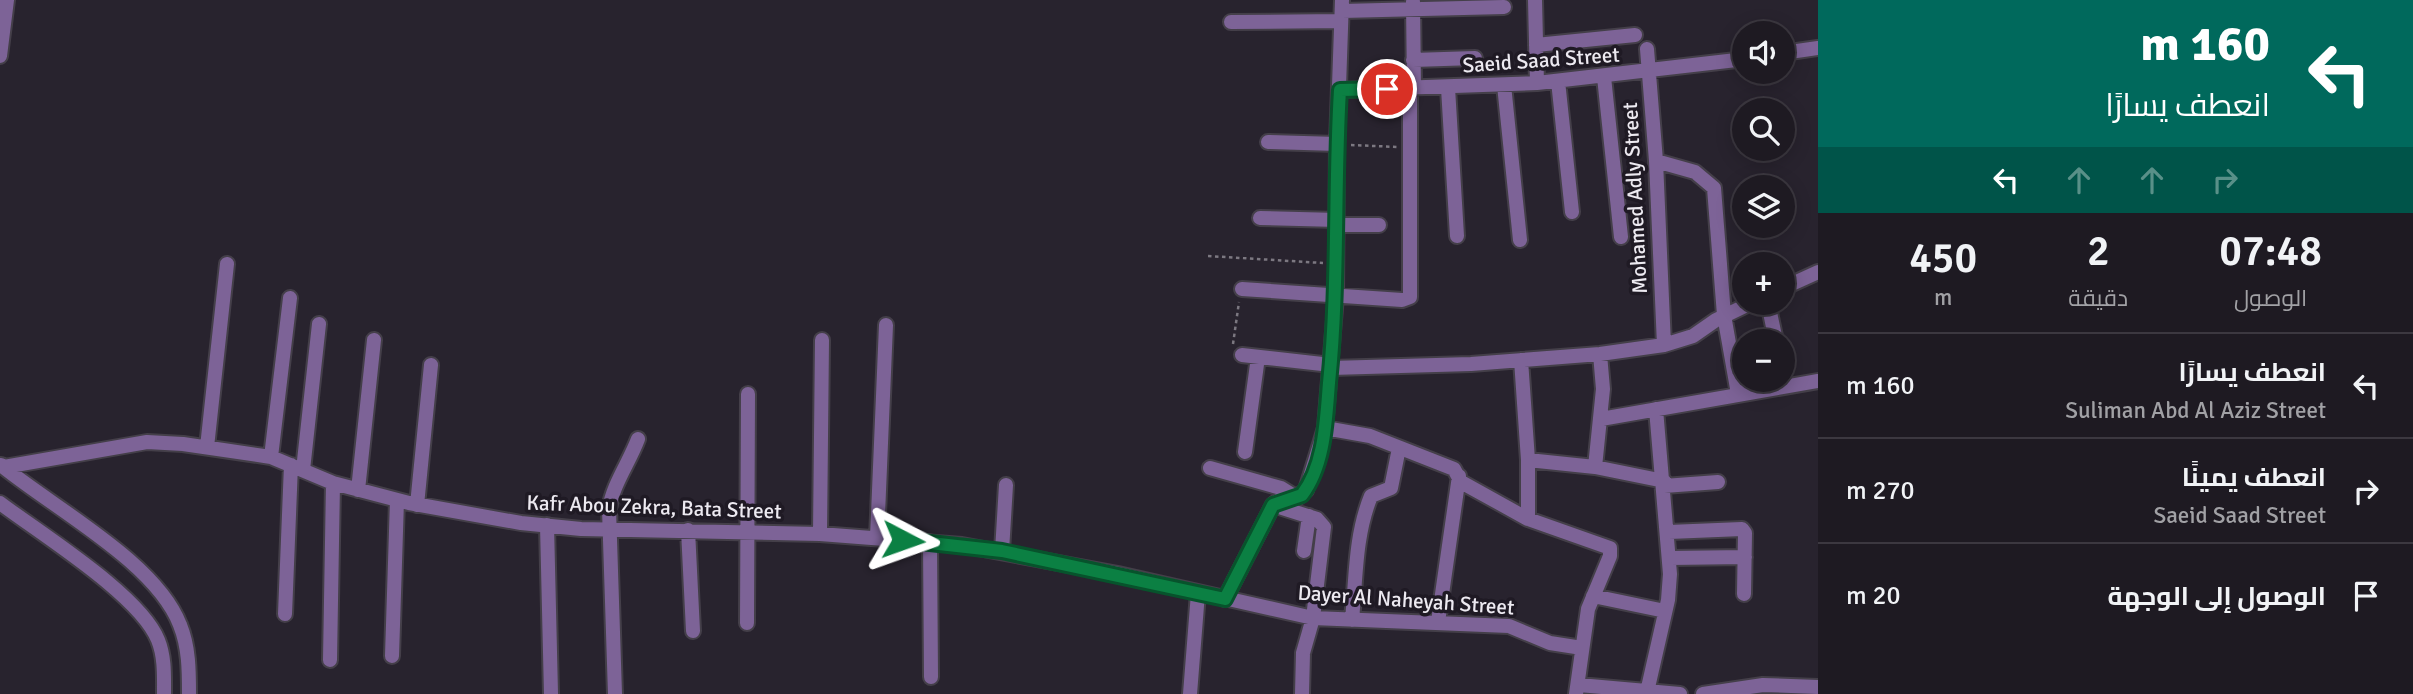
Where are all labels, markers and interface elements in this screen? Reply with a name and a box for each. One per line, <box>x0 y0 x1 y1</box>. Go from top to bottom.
text: 160 m <box>2140 14 2270 74</box>
map controls <box>1732 21 1795 392</box>
button: sound <box>1732 21 1795 84</box>
icon: left <box>2294 28 2385 119</box>
street label: Saeid Saad Street <box>1462 42 1620 78</box>
pin <box>1357 59 1417 119</box>
icon: arrive <box>1368 70 1406 108</box>
text: انعطف يسارًا <box>2105 86 2270 125</box>
button: search <box>1732 98 1795 161</box>
street label: Mohamed Adly Street <box>1617 102 1653 294</box>
icon: left <box>1987 161 2025 199</box>
icon: ahead <box>2060 161 2098 199</box>
icon: ahead <box>2133 161 2171 199</box>
icon: right <box>2206 161 2244 199</box>
button: layers <box>1732 175 1795 238</box>
text: 2 <box>2087 226 2110 277</box>
text: 07:48 <box>2219 226 2322 277</box>
text: 450 <box>1909 233 1977 284</box>
button: + <box>1732 252 1795 315</box>
text: m <box>1934 283 1952 312</box>
text: دقيقة <box>2068 284 2128 313</box>
text: الوصول <box>2234 284 2307 313</box>
button: − <box>1732 329 1795 392</box>
text: انعطف يسارًا <box>2178 357 2326 389</box>
icon: left <box>2347 367 2385 405</box>
text: 160 m <box>1846 370 1915 402</box>
text: Suliman Abd Al Aziz Street <box>2065 396 2326 425</box>
text: انعطف يمينًا <box>2182 462 2326 494</box>
icon: right <box>2347 472 2385 510</box>
text: 270 m <box>1846 475 1915 507</box>
street label: Kafr Abou Zekra, Bata Street <box>526 490 782 524</box>
text: Saeid Saad Street <box>2153 501 2326 530</box>
position arrow <box>866 503 940 577</box>
icon: arrive <box>2347 577 2385 615</box>
street label: Dayer Al Naheyah Street <box>1297 579 1515 621</box>
text: 20 m <box>1846 580 1901 612</box>
text: الوصول إلى الوجهة <box>2107 581 2326 613</box>

